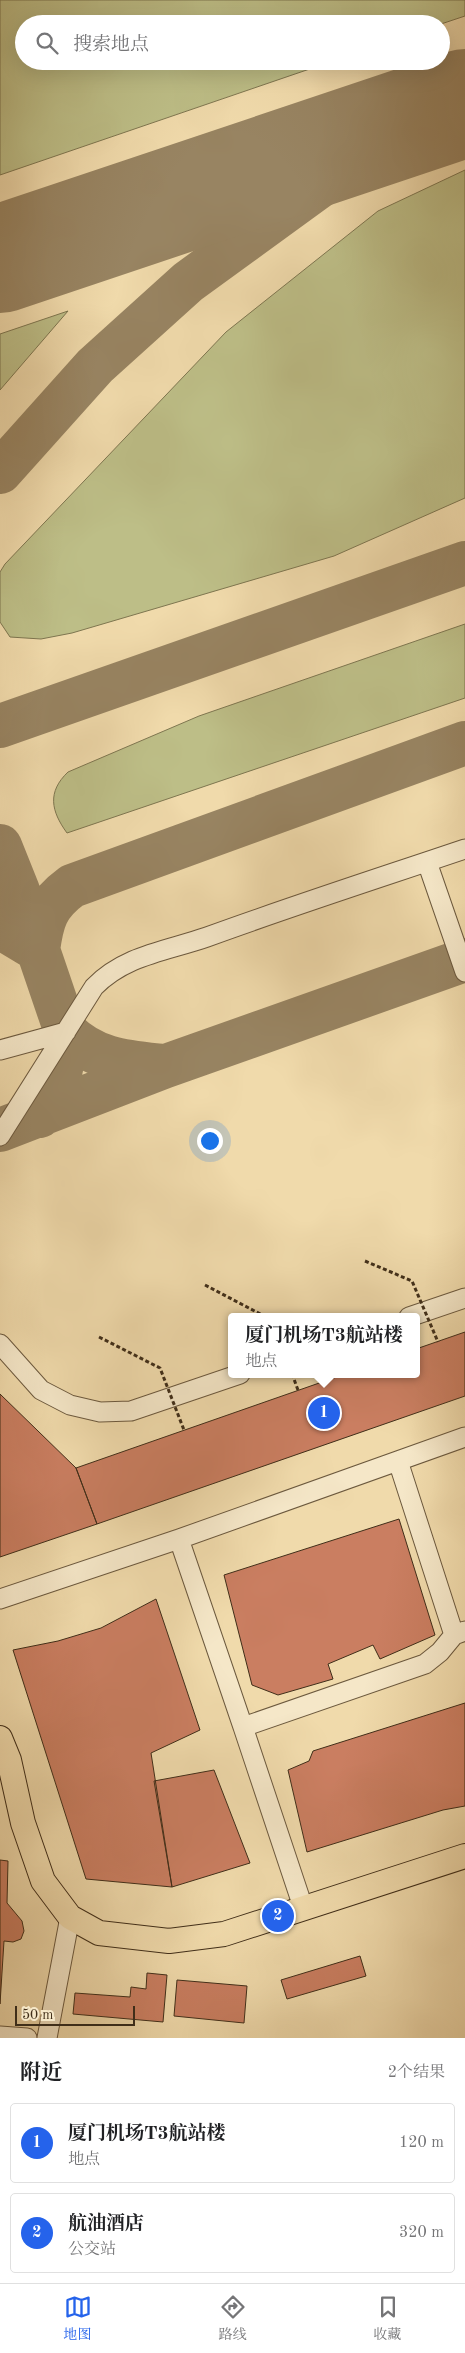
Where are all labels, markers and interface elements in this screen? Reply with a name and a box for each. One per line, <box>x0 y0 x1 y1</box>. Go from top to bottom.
search box <box>15 15 450 70</box>
icon: search <box>33 29 61 57</box>
text: 搜索地点 <box>73 36 149 55</box>
your location <box>197 1128 223 1154</box>
popup <box>228 1313 420 1378</box>
text: 厦门机场T3航站楼 <box>245 1327 403 1346</box>
text: 地点 <box>245 1354 277 1370</box>
pin: 1 <box>308 1394 340 1432</box>
pin: 2 <box>262 1897 294 1935</box>
scale bar <box>15 2003 135 2026</box>
text: 50 m <box>22 2008 53 2022</box>
text: 附近 <box>20 2063 62 2084</box>
text: 2个结果 <box>388 2065 445 2081</box>
text: 厦门机场T3航站楼 <box>68 2125 226 2144</box>
text: 1 <box>32 2135 42 2151</box>
text: 120 m <box>399 2135 444 2151</box>
text: 地点 <box>68 2152 100 2168</box>
text: 航油酒店 <box>68 2215 144 2234</box>
text: 2 <box>32 2225 42 2241</box>
text: 320 m <box>399 2225 444 2241</box>
text: 公交站 <box>68 2242 116 2258</box>
tab: 地图 <box>64 2293 92 2344</box>
tab: 路线 <box>219 2293 247 2344</box>
tab: 收藏 <box>374 2293 402 2344</box>

